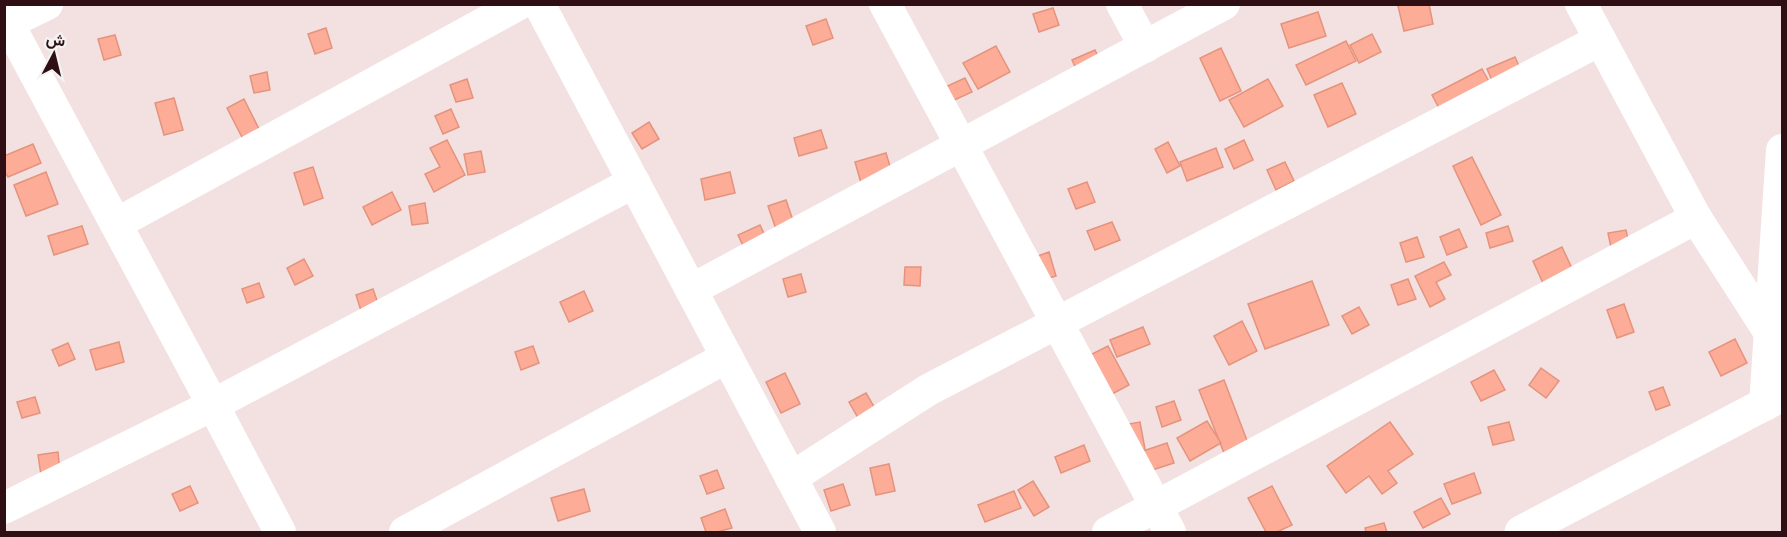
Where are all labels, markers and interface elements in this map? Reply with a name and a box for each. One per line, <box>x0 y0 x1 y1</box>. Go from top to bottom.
north arrow <box>24 24 84 84</box>
text: ش <box>45 28 67 51</box>

